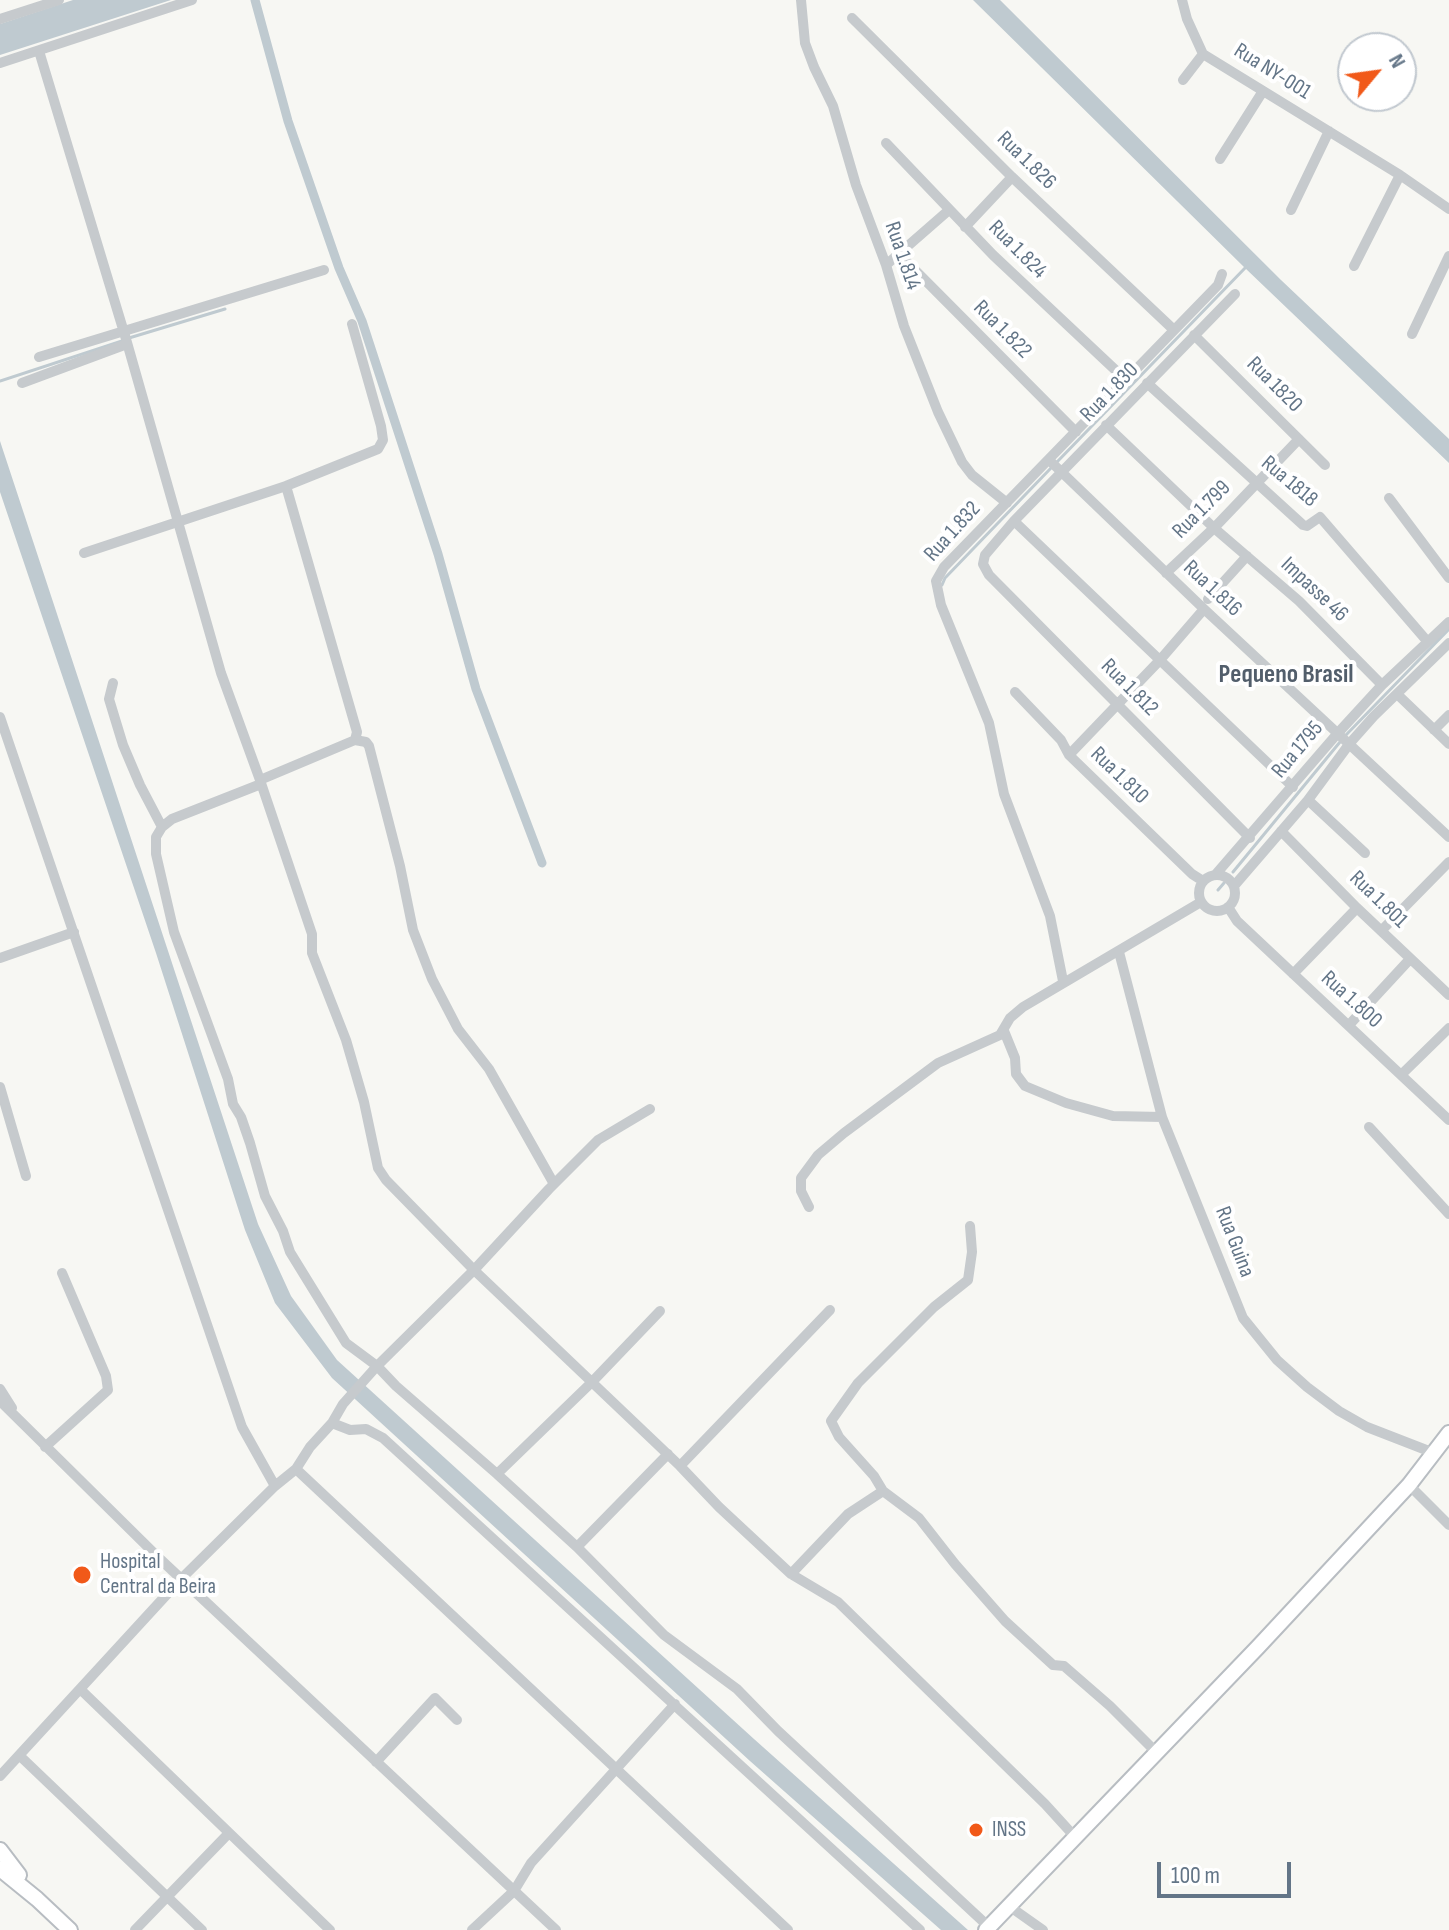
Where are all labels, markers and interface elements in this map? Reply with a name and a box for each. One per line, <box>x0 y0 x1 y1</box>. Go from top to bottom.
north arrow <box>1337 32 1417 112</box>
street label: Rua NY-001 <box>1229 38 1315 106</box>
text: N <box>1382 49 1411 73</box>
street label: Rua 1.826 <box>991 126 1061 196</box>
street label: Rua 1.824 <box>982 215 1052 285</box>
street label: Rua 1.814 <box>878 219 926 293</box>
street label: Rua 1.822 <box>967 295 1037 365</box>
street label: Rua 1820 <box>1241 352 1307 418</box>
street label: Rua 1.830 <box>1075 358 1145 428</box>
street label: Rua 1818 <box>1255 451 1323 513</box>
street label: Rua 1.799 <box>1167 475 1237 545</box>
street label: Rua 1.832 <box>919 497 987 567</box>
street label: Impasse 46 <box>1275 552 1353 628</box>
street label: Rua 1.816 <box>1177 555 1247 623</box>
street label: Rua 1.812 <box>1095 654 1163 722</box>
district label: Pequeno Brasil <box>1219 659 1353 691</box>
street label: Rua 1795 <box>1267 716 1329 784</box>
street label: Rua 1.810 <box>1084 742 1154 810</box>
street label: Rua 1.801 <box>1343 866 1413 934</box>
street label: Rua 1.800 <box>1315 966 1387 1034</box>
street label: Rua Guina <box>1209 1203 1259 1281</box>
place label: Hospital Central da Beira <box>100 1549 216 1600</box>
marker: Hospital Central da Beira <box>71 1564 93 1586</box>
place label: INSS <box>992 1817 1026 1843</box>
marker: INSS <box>967 1821 985 1839</box>
scale bar <box>1161 1846 1295 1896</box>
text: 100 m <box>1171 1861 1220 1890</box>

